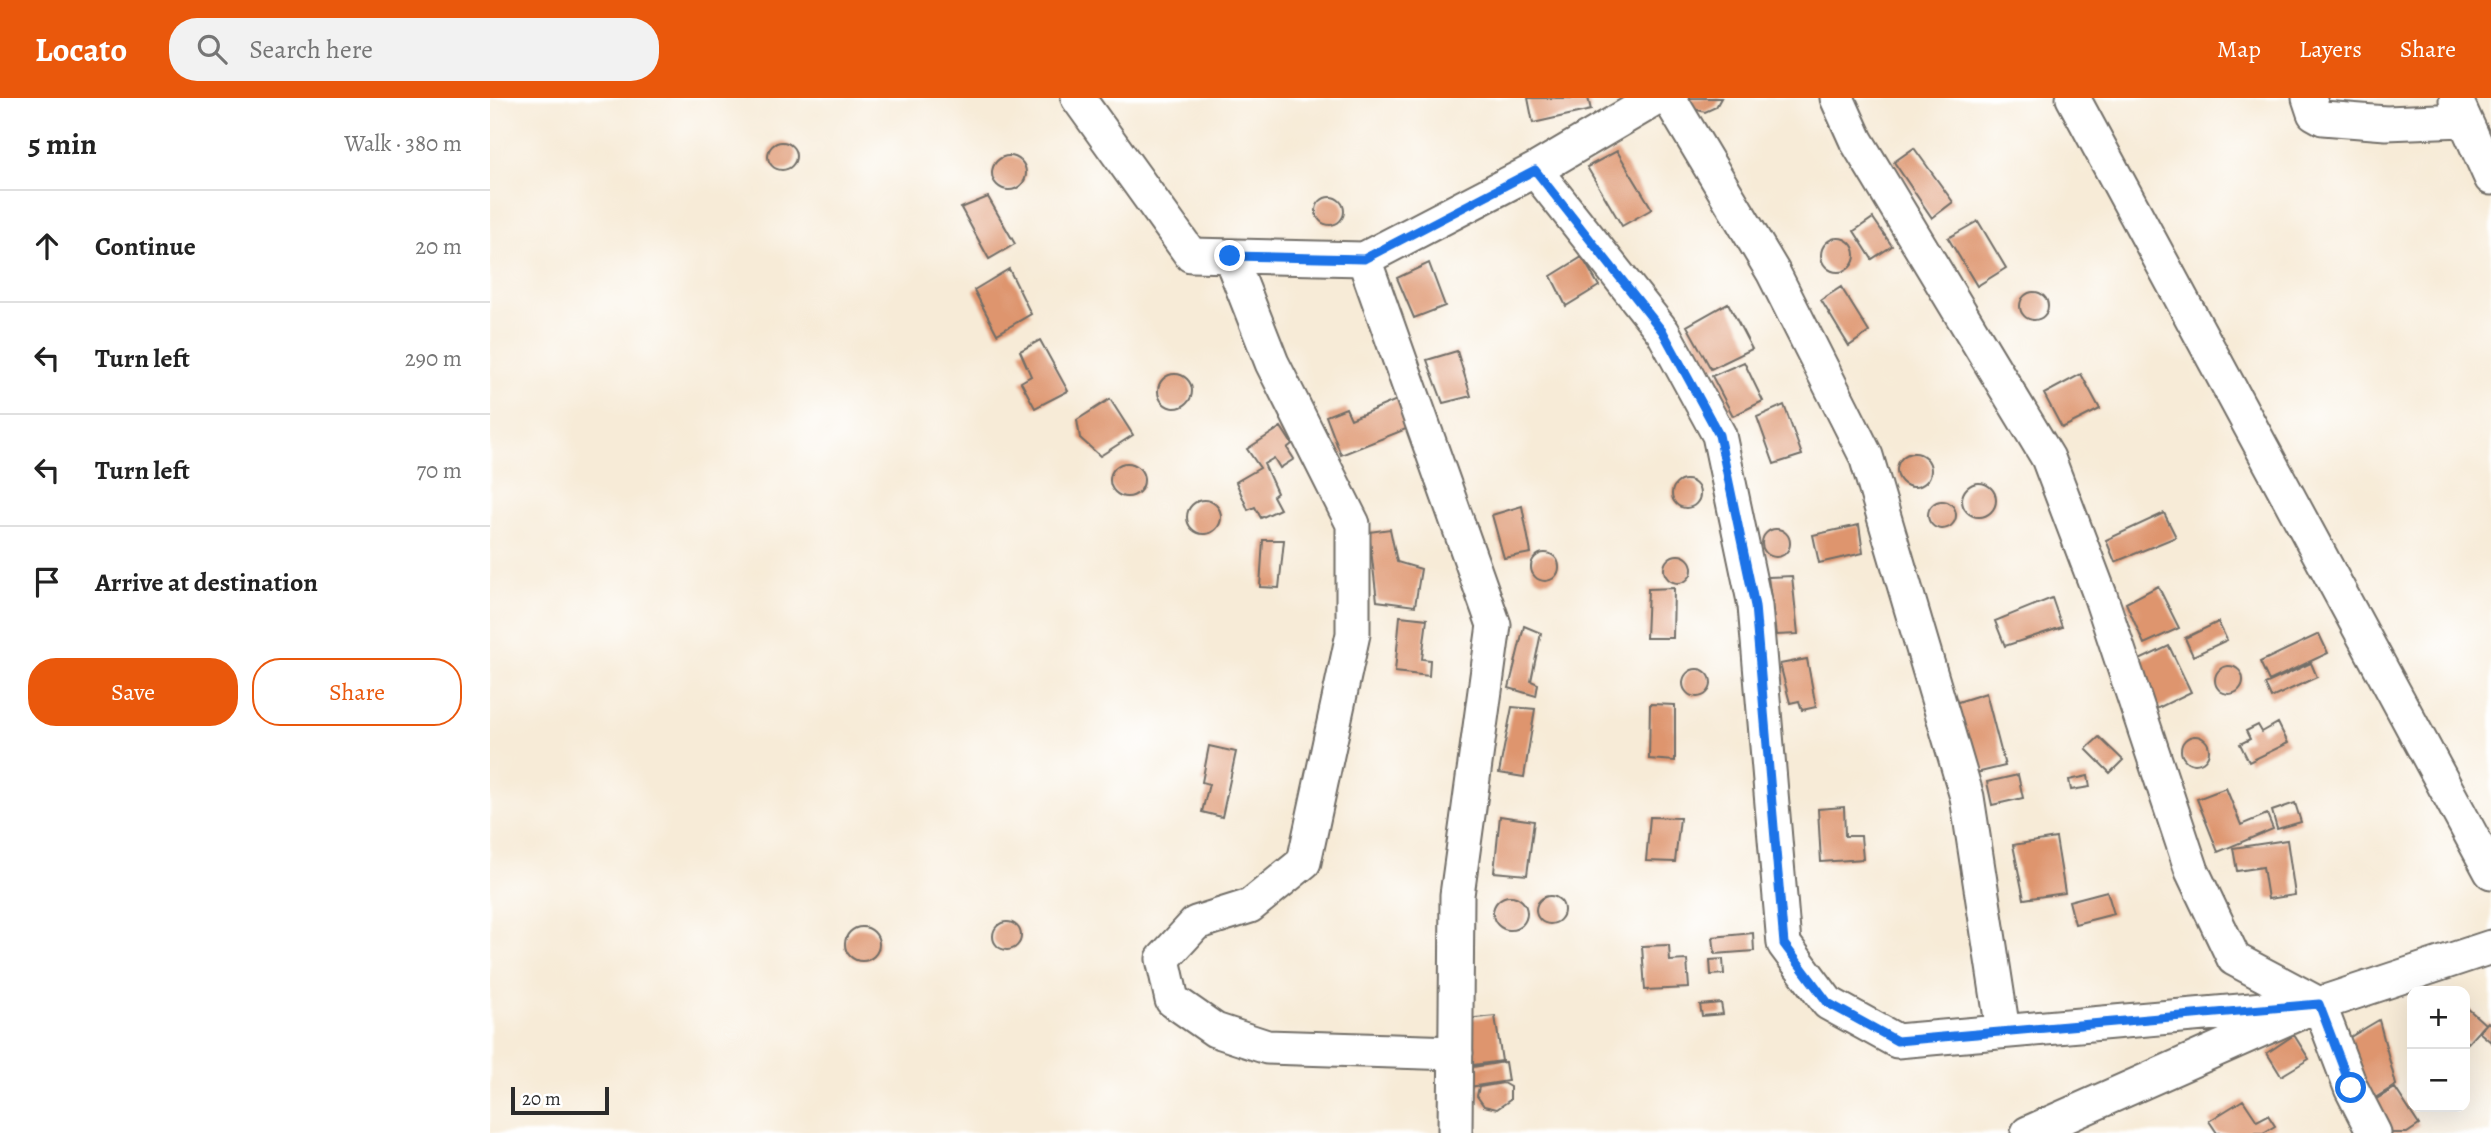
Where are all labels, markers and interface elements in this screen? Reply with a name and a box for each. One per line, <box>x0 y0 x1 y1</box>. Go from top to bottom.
search box <box>169 18 659 81</box>
text: Locato <box>35 27 127 72</box>
icon: search <box>193 30 231 68</box>
text: Search here <box>249 32 373 67</box>
text: Map <box>2217 33 2261 65</box>
text: Layers <box>2299 33 2362 65</box>
text: Share <box>2400 33 2456 65</box>
text: 5 min <box>28 124 97 164</box>
text: Walk · 380 m <box>344 128 462 159</box>
icon: ahead <box>28 227 66 265</box>
text: Continue <box>95 229 196 264</box>
text: 20 m <box>415 231 462 262</box>
route end <box>1214 240 1245 271</box>
icon: left <box>28 339 66 377</box>
text: Turn left <box>95 341 190 376</box>
text: 290 m <box>405 343 462 374</box>
icon: left <box>28 451 66 489</box>
text: Turn left <box>95 453 190 488</box>
text: 70 m <box>416 455 462 486</box>
icon: arrive <box>28 563 66 601</box>
text: Arrive at destination <box>95 565 318 600</box>
button: Save <box>28 658 238 726</box>
button: Share <box>252 658 462 726</box>
map controls <box>2407 986 2470 1112</box>
button: + <box>2407 986 2470 1049</box>
button: − <box>2407 1049 2470 1112</box>
route start <box>2335 1072 2366 1103</box>
scale bar <box>511 1084 609 1116</box>
text: 20 m <box>522 1086 561 1112</box>

